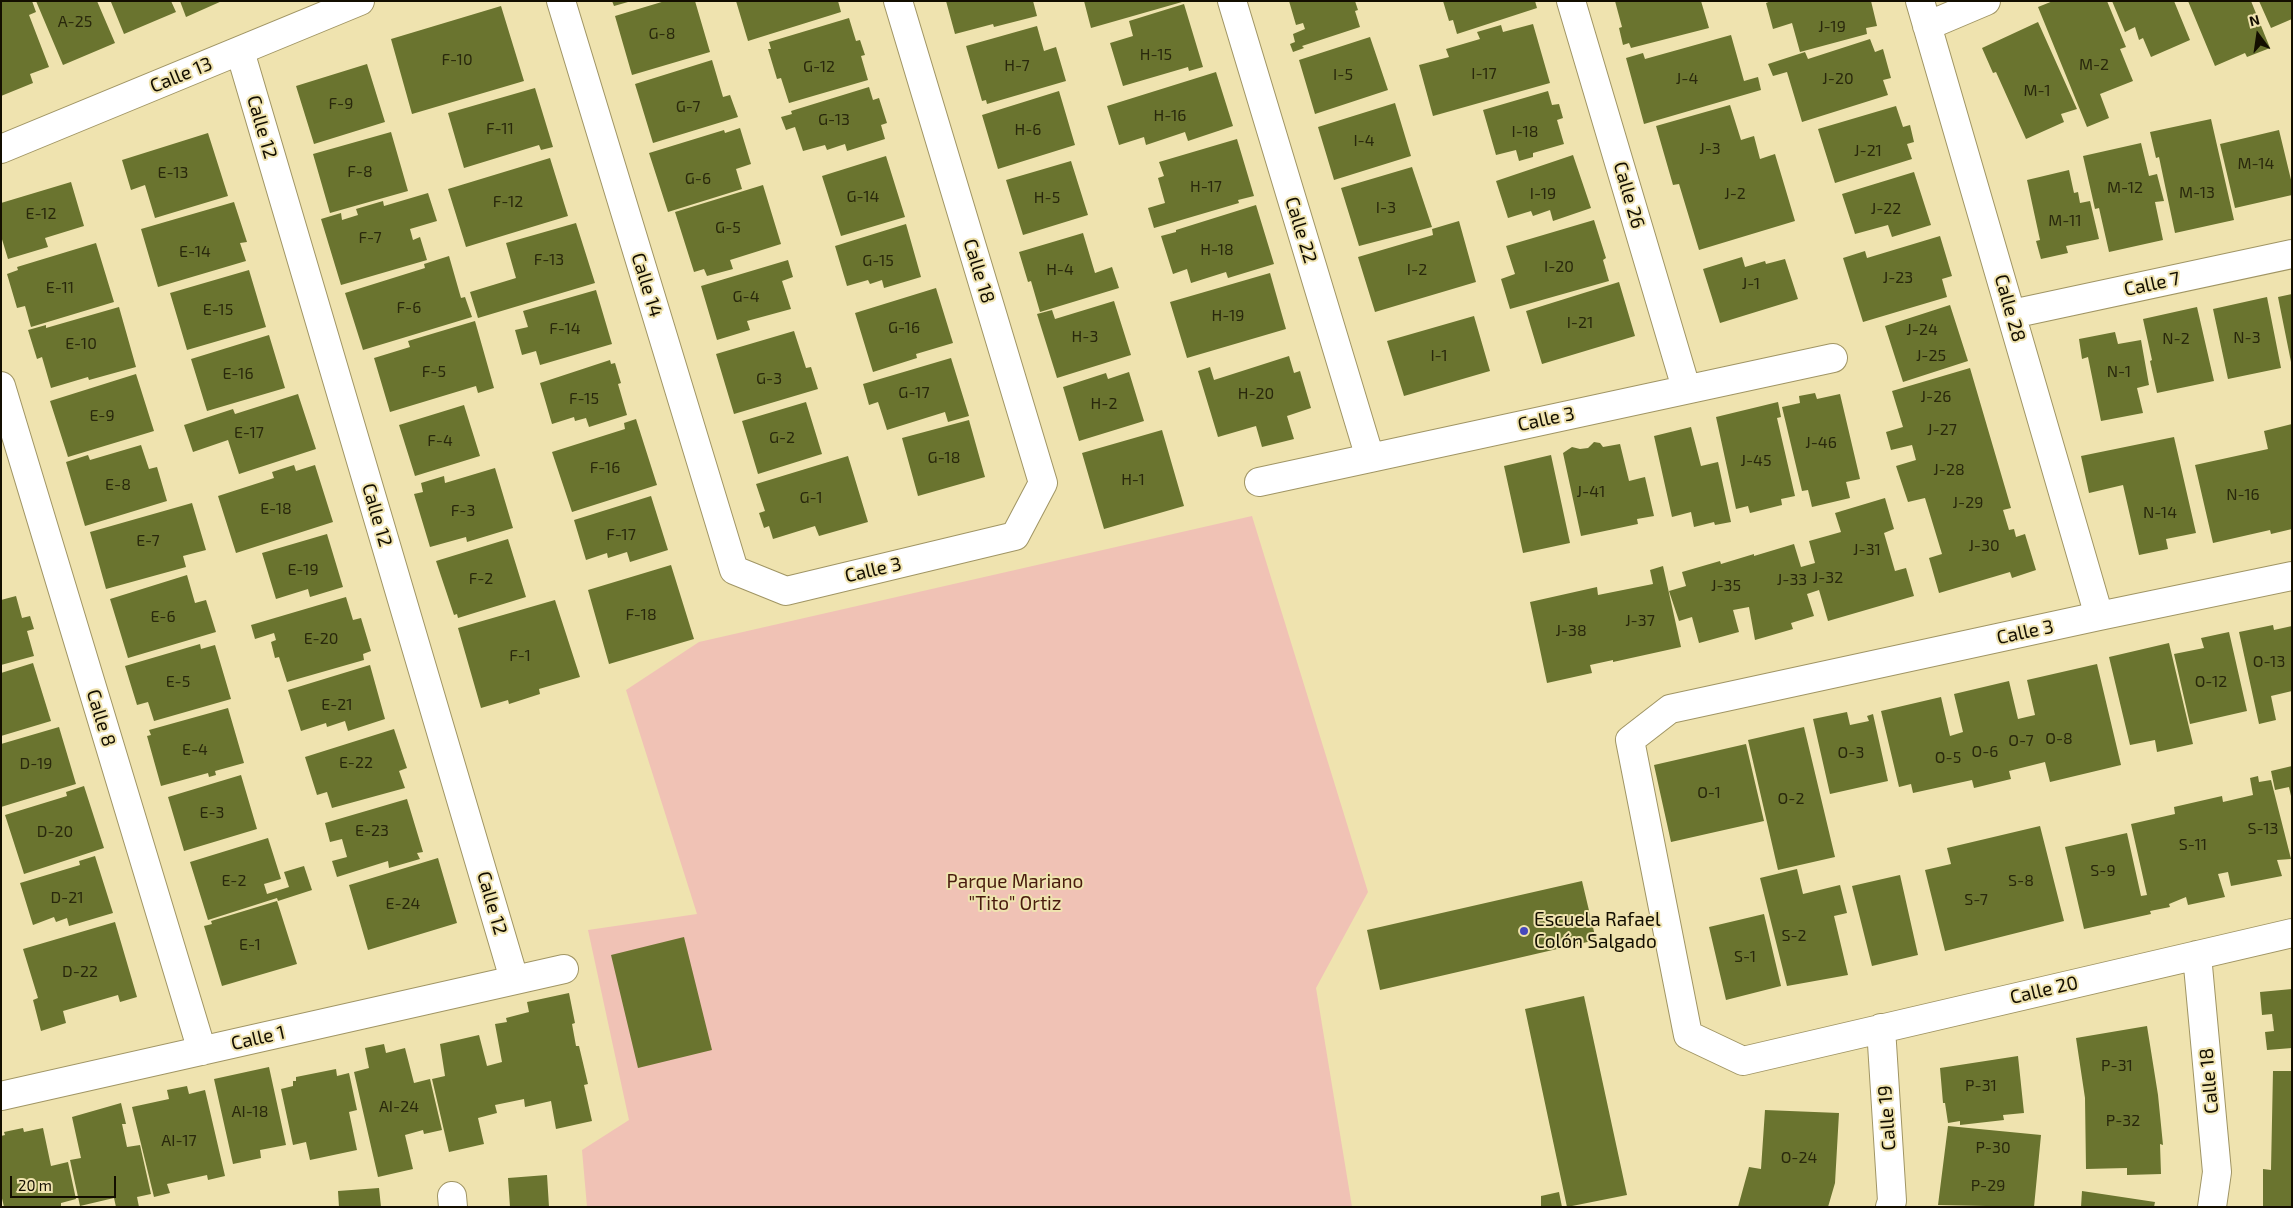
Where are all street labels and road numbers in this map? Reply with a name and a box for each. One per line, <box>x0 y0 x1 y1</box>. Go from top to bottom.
street label: Calle 13 <box>147 52 215 98</box>
street label: Calle 12 <box>242 93 282 161</box>
street label: Calle 26 <box>1609 159 1649 231</box>
street label: Calle 22 <box>1280 194 1322 266</box>
street label: Calle 18 <box>958 236 1000 306</box>
street label: Calle 14 <box>626 250 668 320</box>
street label: Calle 7 <box>2122 267 2182 301</box>
street label: Calle 28 <box>1990 272 2030 344</box>
street label: Calle 3 <box>1515 402 1577 436</box>
street label: Calle 12 <box>357 481 397 549</box>
street label: Calle 3 <box>842 552 904 588</box>
street label: Calle 3 <box>1994 615 2056 649</box>
street label: Calle 8 <box>82 687 120 749</box>
street label: Calle 12 <box>472 869 512 937</box>
street label: Calle 20 <box>2008 971 2080 1009</box>
street label: Calle 1 <box>229 1021 287 1055</box>
street label: Calle 18 <box>2195 1047 2223 1115</box>
street label: Calle 19 <box>1873 1085 1901 1151</box>

